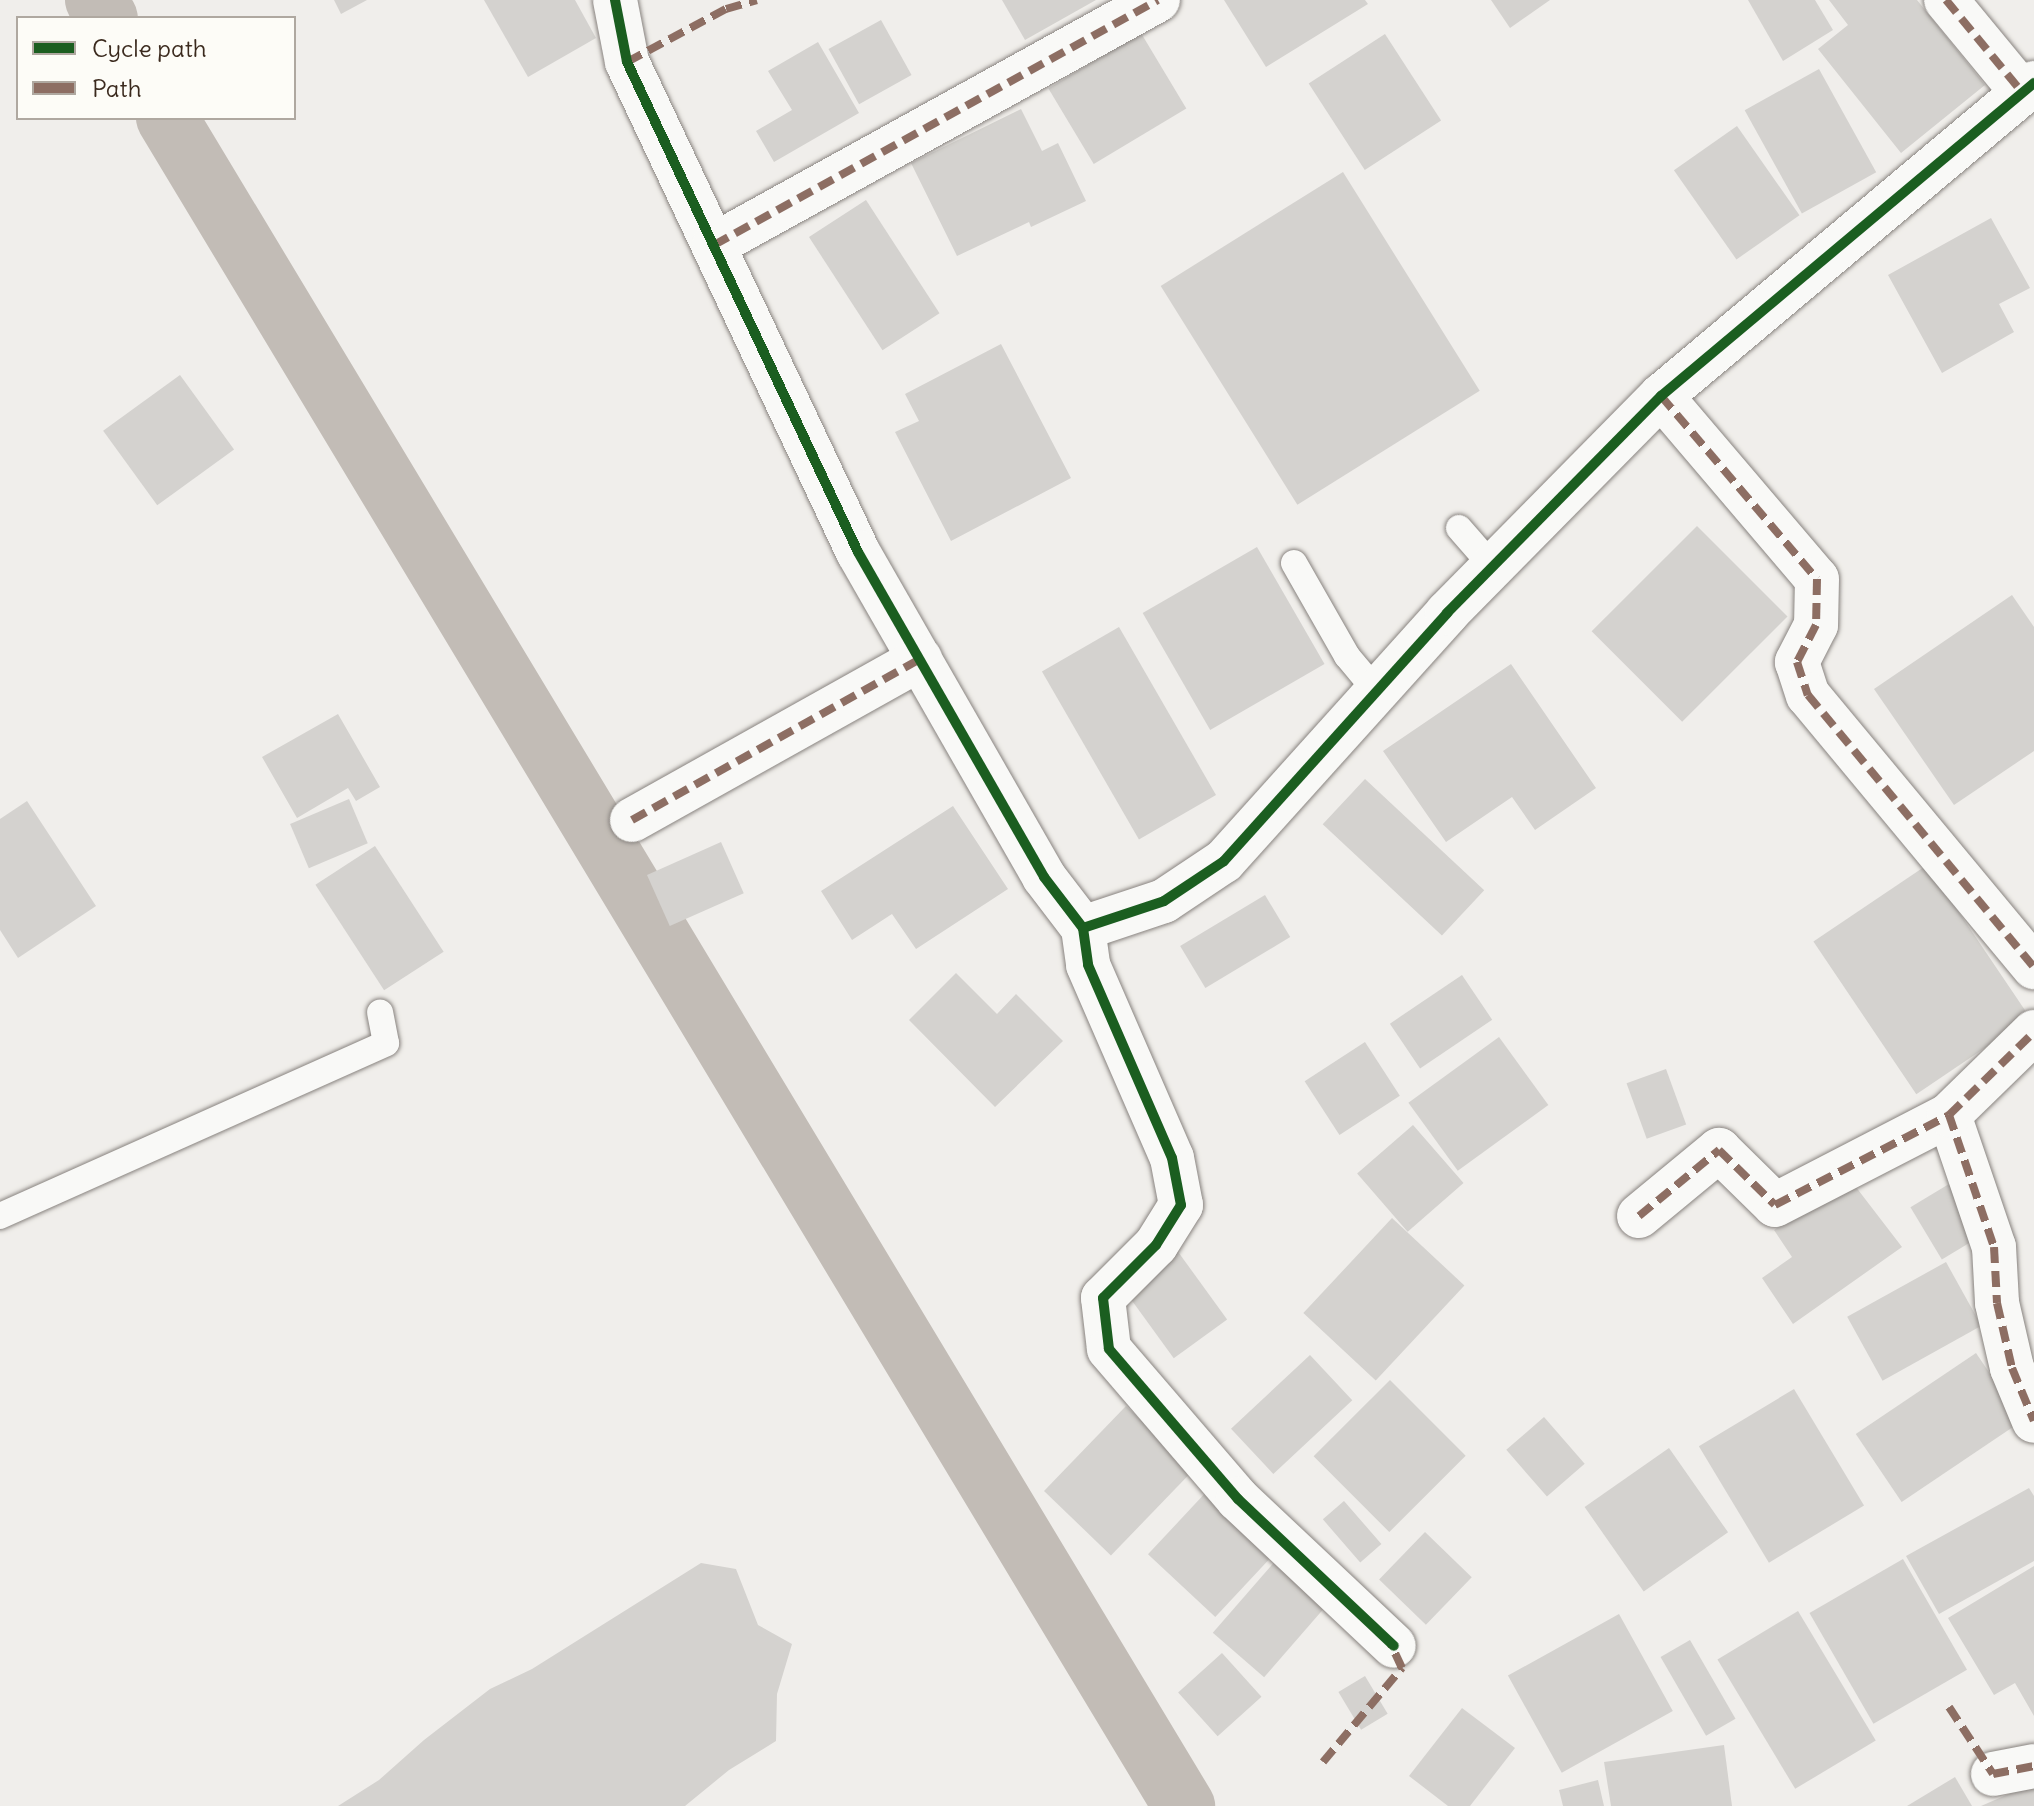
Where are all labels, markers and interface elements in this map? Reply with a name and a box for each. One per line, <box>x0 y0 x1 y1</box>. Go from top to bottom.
legend <box>16 16 296 120</box>
text: Cycle path <box>92 33 207 63</box>
text: Path <box>92 73 142 103</box>

